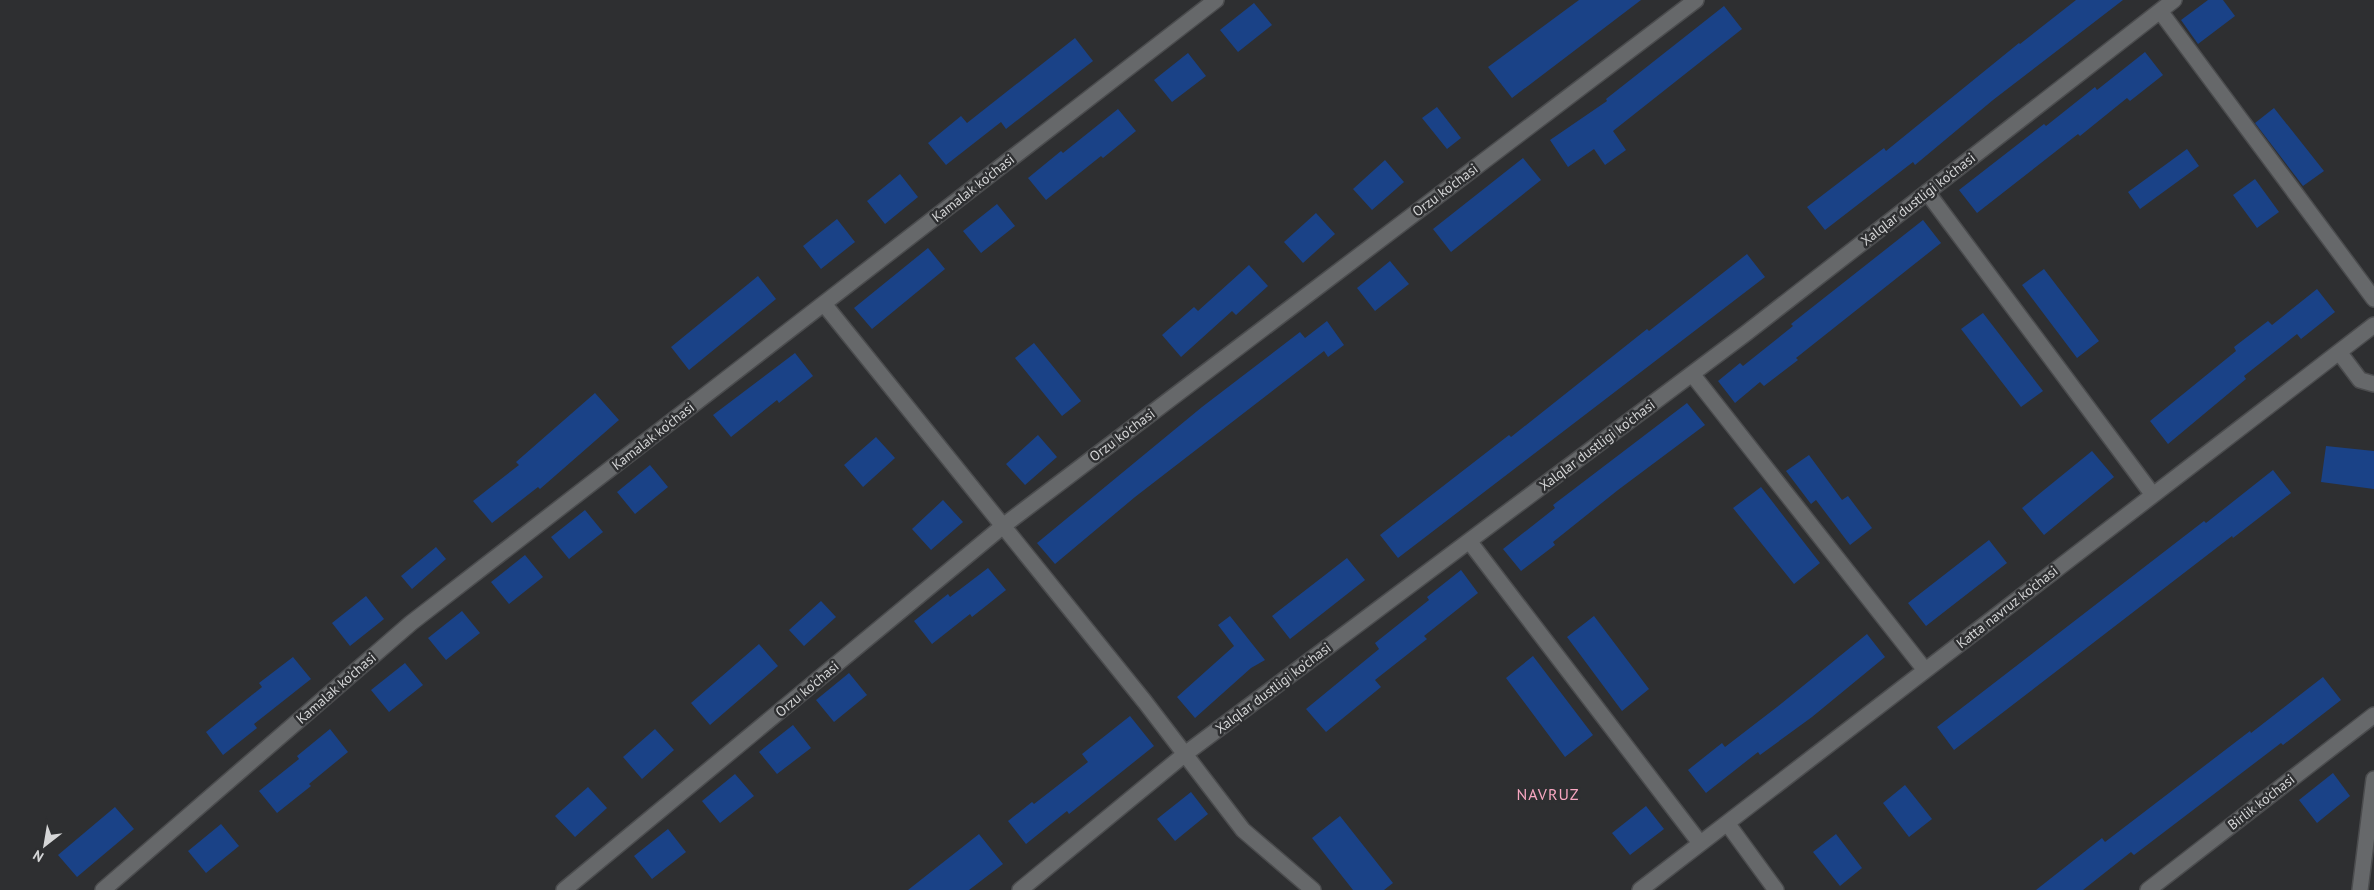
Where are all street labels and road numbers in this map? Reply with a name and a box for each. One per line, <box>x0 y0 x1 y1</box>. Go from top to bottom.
street label: Xalqlar dustligi ko'chasi <box>1857 149 1979 249</box>
street label: Kamalak ko'chasi <box>928 150 1018 226</box>
street label: Orzu ko'chasi <box>1409 160 1481 220</box>
street label: Xalqlar dustligi ko'chasi <box>1536 396 1658 494</box>
street label: Kamalak ko'chasi <box>608 398 698 474</box>
street label: Orzu ko'chasi <box>1086 405 1158 465</box>
street label: Katta navruz ko'chasi <box>1953 562 2061 652</box>
street label: Xalqlar dustligi ko'chasi <box>1212 639 1334 737</box>
street label: Kamalak ko'chasi <box>292 648 380 728</box>
street label: Orzu ko'chasi <box>772 657 842 721</box>
street label: Birlik ko'chasi <box>2224 770 2298 834</box>

